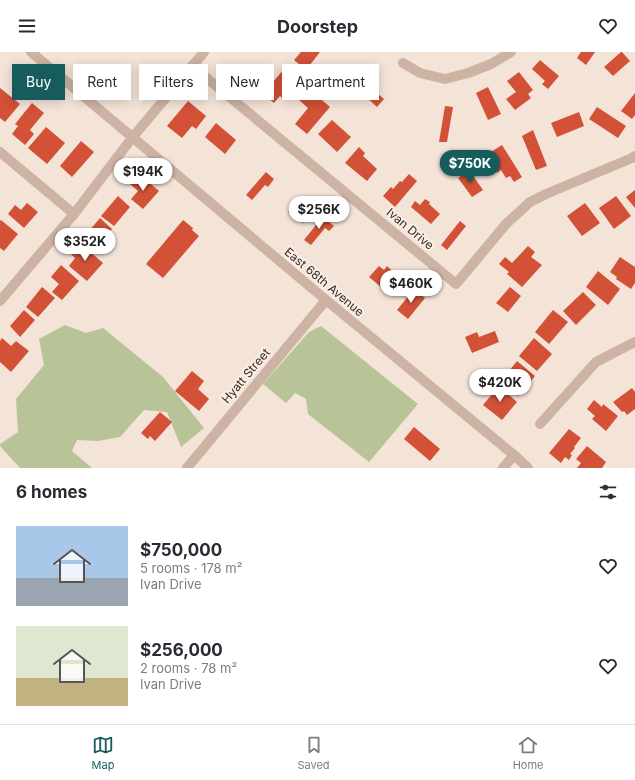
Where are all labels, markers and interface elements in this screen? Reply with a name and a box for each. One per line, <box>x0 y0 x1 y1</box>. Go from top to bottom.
icon: menu <box>16 15 38 37</box>
icon: heart <box>597 15 619 37</box>
text: Doorstep <box>277 16 358 37</box>
chip: Buy <box>12 64 65 100</box>
chip: Rent <box>73 64 131 100</box>
chip: Filters <box>139 64 208 100</box>
chip: New <box>216 64 274 100</box>
chip: Apartment <box>282 64 379 100</box>
pin: $750K <box>442 150 498 184</box>
text: $750K <box>449 155 491 171</box>
pin: $194K <box>115 158 171 192</box>
text: $194K <box>123 163 163 179</box>
pin: $256K <box>291 196 347 230</box>
text: $256K <box>298 201 340 217</box>
street label: Ivan Drive <box>384 205 437 253</box>
pin: $352K <box>57 228 113 262</box>
text: $352K <box>64 233 106 249</box>
street label: East 68th Avenue <box>282 244 367 319</box>
pin: $460K <box>383 270 439 304</box>
text: $460K <box>389 275 433 291</box>
street label: Hyatt Street <box>218 345 273 406</box>
pin: $420K <box>472 369 528 403</box>
text: $420K <box>478 374 522 390</box>
icon: filters <box>597 481 619 503</box>
text: 6 homes <box>16 482 87 502</box>
text: $750,000 <box>140 540 222 560</box>
icon: home <box>48 542 96 590</box>
icon: heart <box>597 555 619 577</box>
text: 5 rooms · 178 m² <box>140 560 242 576</box>
text: Ivan Drive <box>140 576 202 592</box>
text: $256,000 <box>140 640 223 660</box>
icon: home <box>48 642 96 690</box>
icon: heart <box>597 655 619 677</box>
text: 2 rooms · 78 m² <box>140 660 237 676</box>
text: Ivan Drive <box>140 676 202 692</box>
tab: Map <box>92 734 114 772</box>
tab: Saved <box>297 734 330 772</box>
tab: Home <box>513 734 543 772</box>

